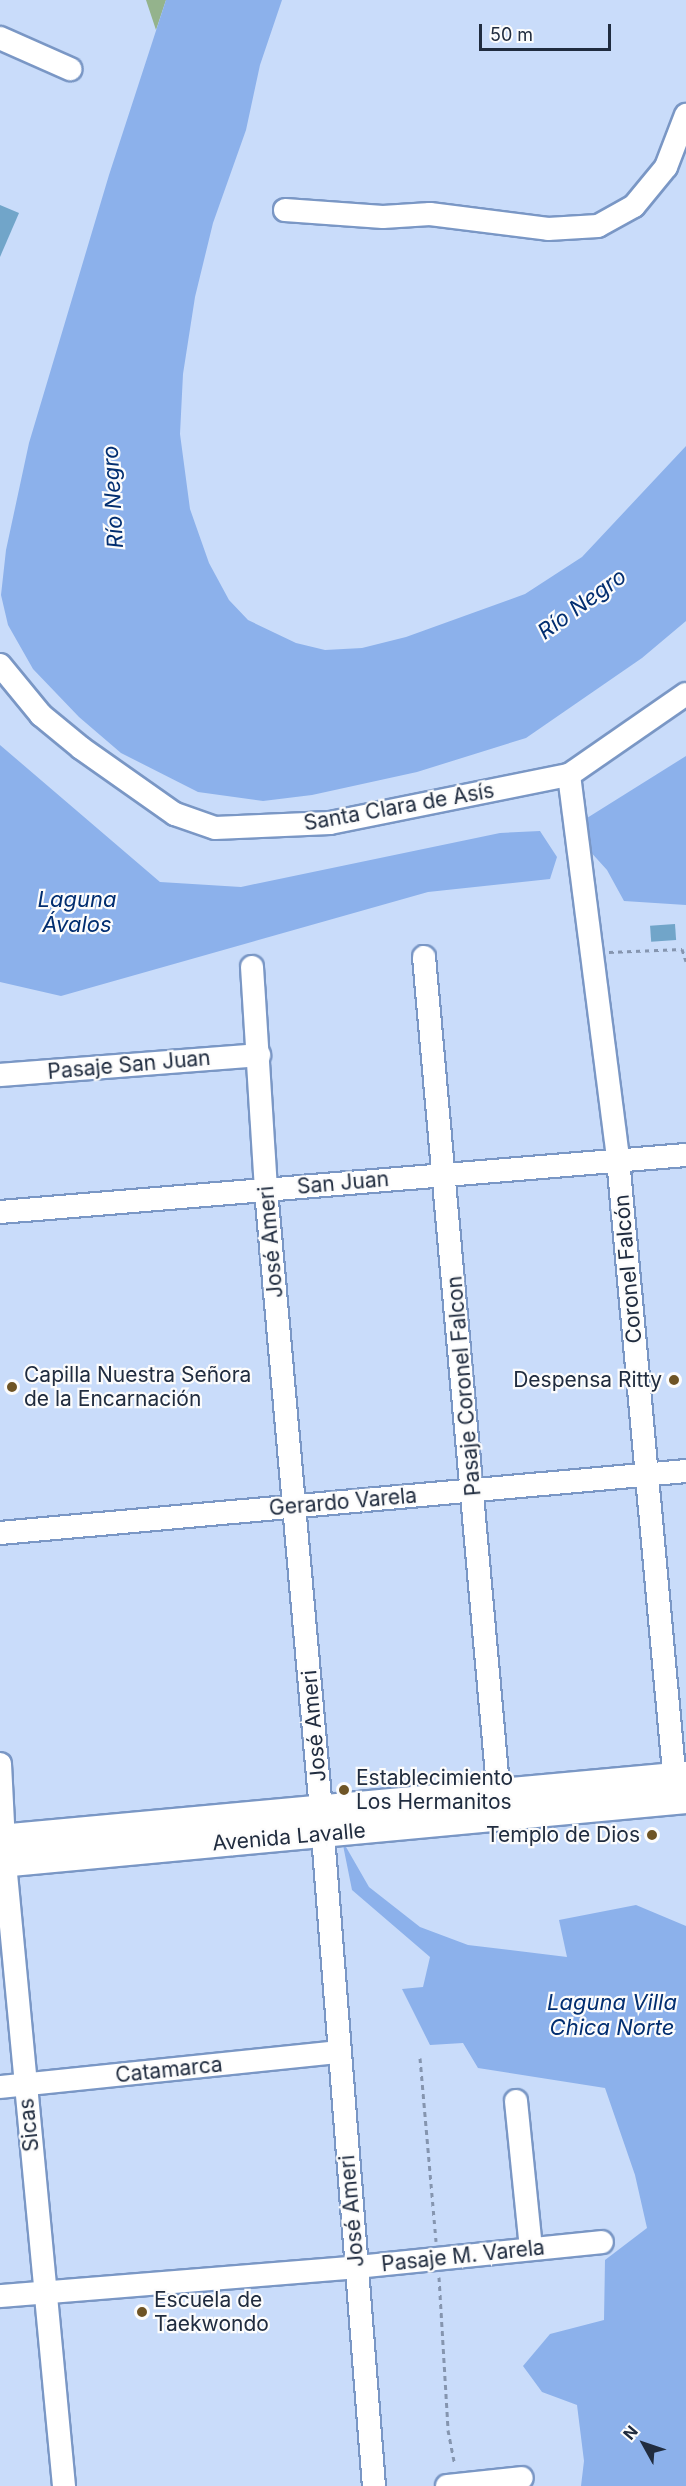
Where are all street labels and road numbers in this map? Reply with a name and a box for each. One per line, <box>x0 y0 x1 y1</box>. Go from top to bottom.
street label: Santa Clara de Asís <box>302 778 496 836</box>
street label: Pasaje San Juan <box>46 1045 212 1085</box>
street label: San Juan <box>296 1166 390 1200</box>
street label: José Ameri <box>254 1185 288 1299</box>
street label: Coronel Falcón <box>609 1193 647 1345</box>
street label: Pasaje Coronel Falcon <box>442 1275 486 1497</box>
street label: Gerardo Varela <box>268 1483 418 1521</box>
street label: José Ameri <box>297 1669 331 1783</box>
street label: Avenida Lavalle <box>211 1818 367 1856</box>
street label: Catamarca <box>114 2052 224 2088</box>
street label: Sicas <box>14 2097 44 2153</box>
street label: José Ameri <box>335 2154 369 2268</box>
street label: Pasaje M. Varela <box>380 2235 546 2277</box>

